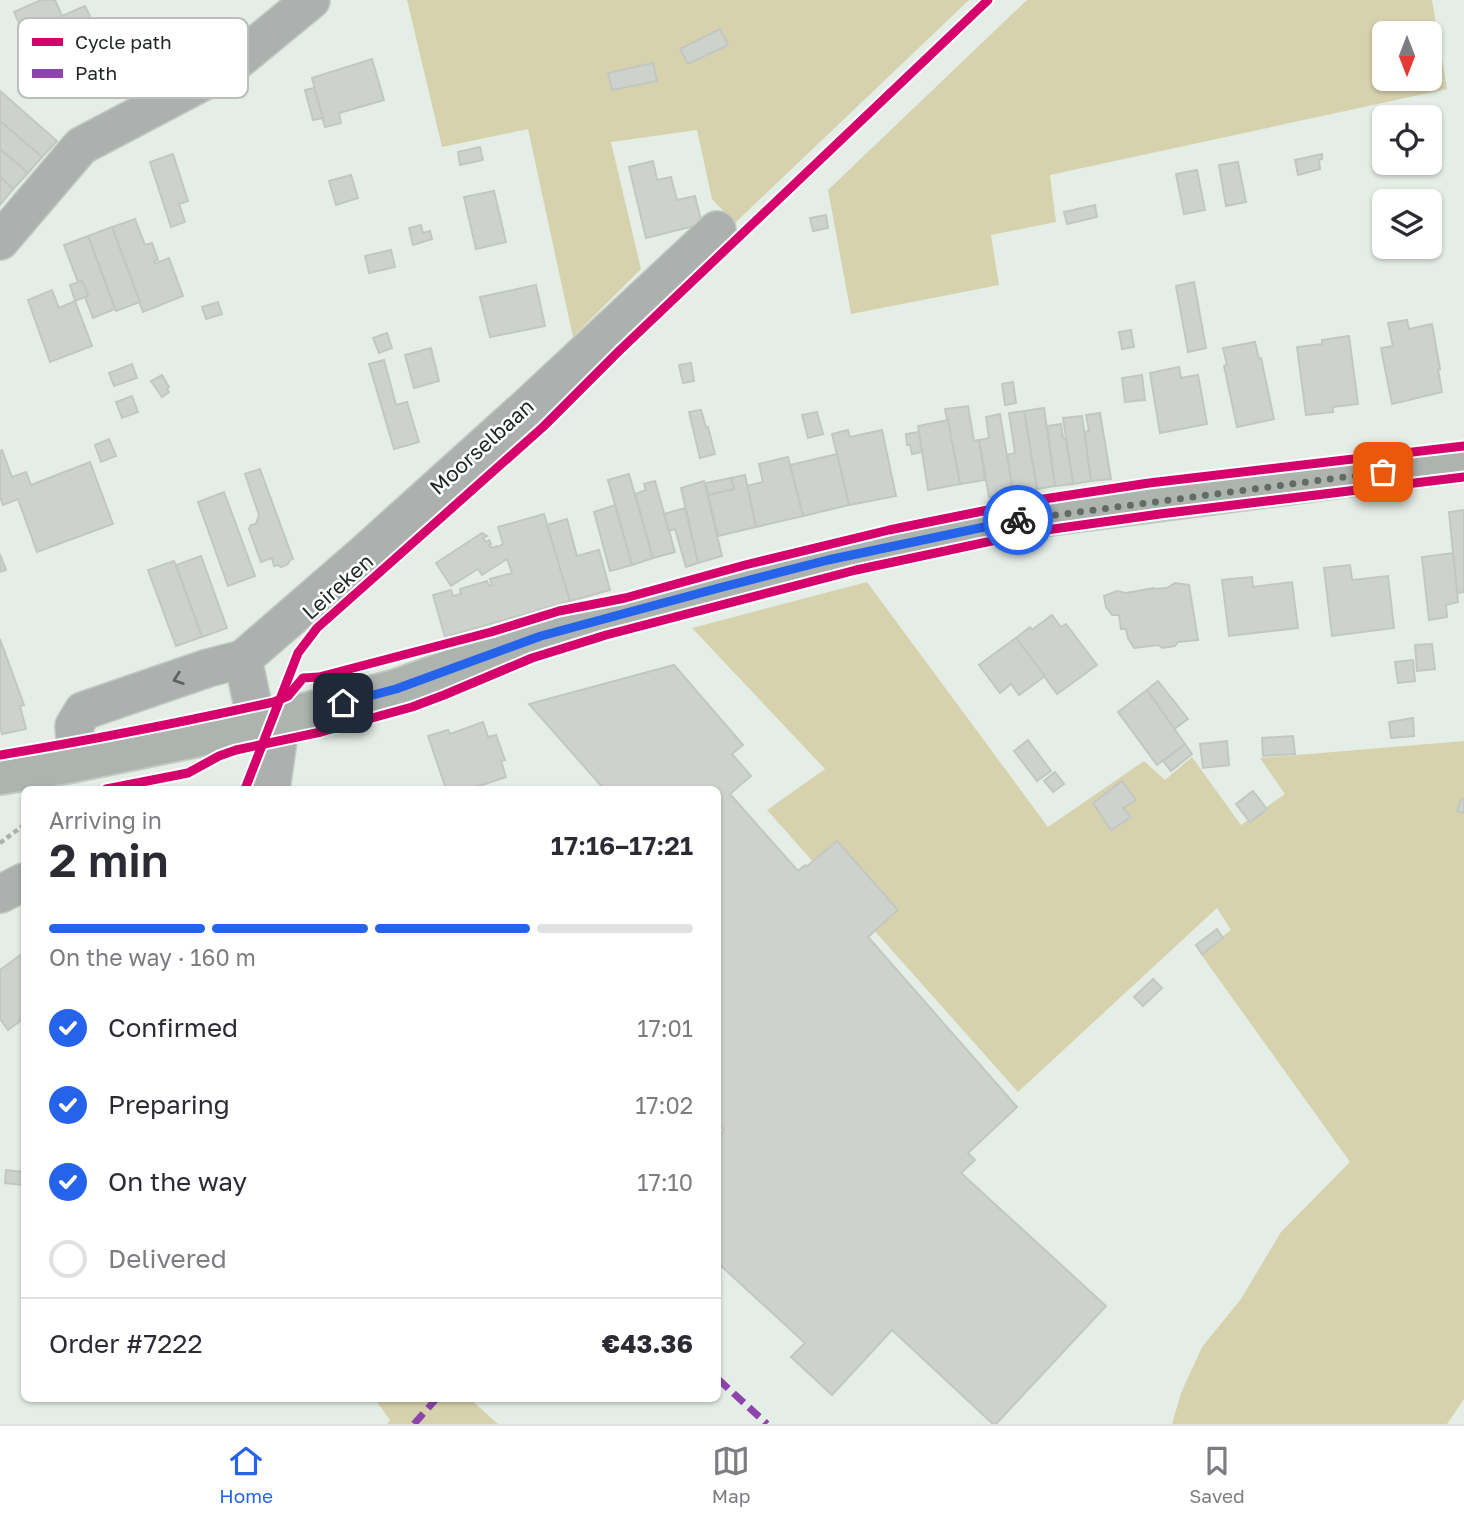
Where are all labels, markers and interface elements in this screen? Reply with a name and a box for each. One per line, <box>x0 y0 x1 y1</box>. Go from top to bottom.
legend <box>18 18 248 98</box>
north arrow <box>1372 21 1442 91</box>
map controls <box>1372 21 1442 259</box>
text: Cycle path <box>75 30 172 53</box>
text: Path <box>75 61 117 84</box>
button: locate <box>1372 105 1442 175</box>
button: layers <box>1372 189 1442 259</box>
street label: Moorselbaan <box>424 393 539 500</box>
pin <box>1353 442 1413 502</box>
icon: bag <box>1364 453 1402 491</box>
courier <box>983 485 1053 555</box>
icon: bike <box>999 501 1037 539</box>
street label: Leireken <box>297 548 378 625</box>
one-way arrow <box>172 671 184 685</box>
pin <box>313 673 373 733</box>
icon: home <box>324 684 362 722</box>
text: Arriving in <box>49 806 162 834</box>
text: 17:16–17:21 <box>551 830 693 861</box>
text: 2 min <box>49 832 169 887</box>
text: On the way · 160 m <box>49 943 256 971</box>
icon: check <box>49 1009 87 1047</box>
text: Confirmed <box>108 1012 238 1043</box>
text: 17:01 <box>637 1014 693 1042</box>
icon: check <box>49 1086 87 1124</box>
text: Preparing <box>108 1089 230 1120</box>
text: 17:02 <box>635 1091 693 1119</box>
icon: check <box>49 1163 87 1201</box>
text: On the way <box>108 1166 247 1197</box>
text: 17:10 <box>637 1168 693 1196</box>
text: Delivered <box>108 1243 227 1274</box>
text: Order #7222 <box>49 1328 203 1359</box>
text: €43.36 <box>602 1328 693 1359</box>
tab: Home <box>219 1442 273 1507</box>
tab: Map <box>712 1442 750 1507</box>
tab: Saved <box>1189 1442 1245 1507</box>

